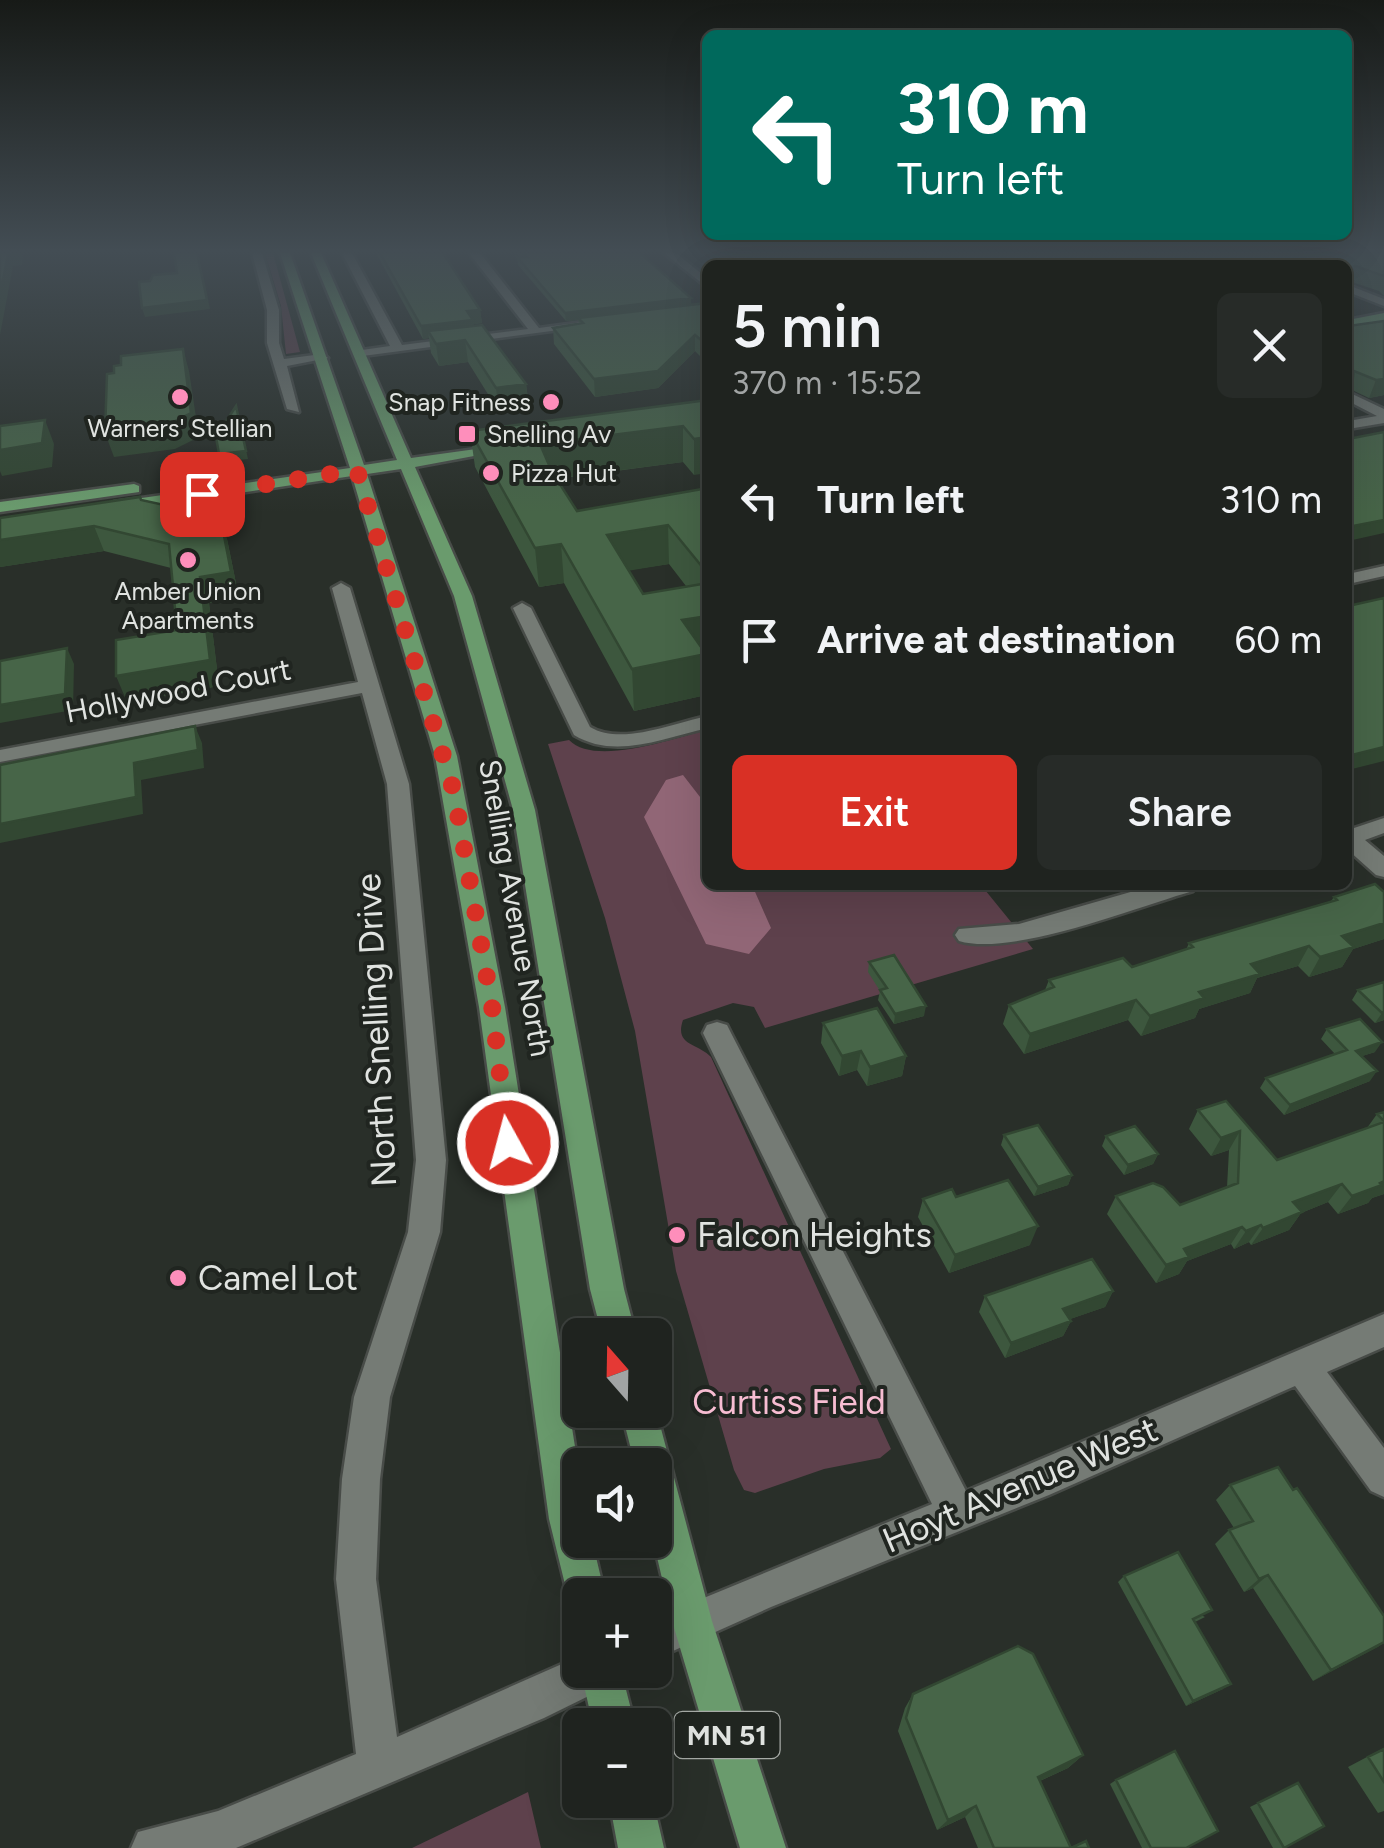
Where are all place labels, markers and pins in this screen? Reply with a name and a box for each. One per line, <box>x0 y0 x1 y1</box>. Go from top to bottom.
marker: Warners' Stellian <box>169 386 191 408</box>
place label: Snap Fitness <box>388 387 531 417</box>
marker: Snap Fitness <box>540 391 562 413</box>
place label: Warners' Stellian <box>88 413 272 443</box>
place label: Snelling Av <box>487 419 611 449</box>
marker: Snelling Av <box>456 423 478 445</box>
pin <box>160 452 245 537</box>
place label: Pizza Hut <box>511 458 617 488</box>
marker: Pizza Hut <box>480 462 502 484</box>
marker: Amber Union Apartments <box>177 549 199 571</box>
place label: Amber Union Apartments <box>114 576 262 635</box>
place label: Falcon Heights <box>697 1214 932 1256</box>
marker: Falcon Heights <box>666 1224 688 1246</box>
place label: Camel Lot <box>198 1257 358 1299</box>
marker: Camel Lot <box>167 1267 189 1289</box>

